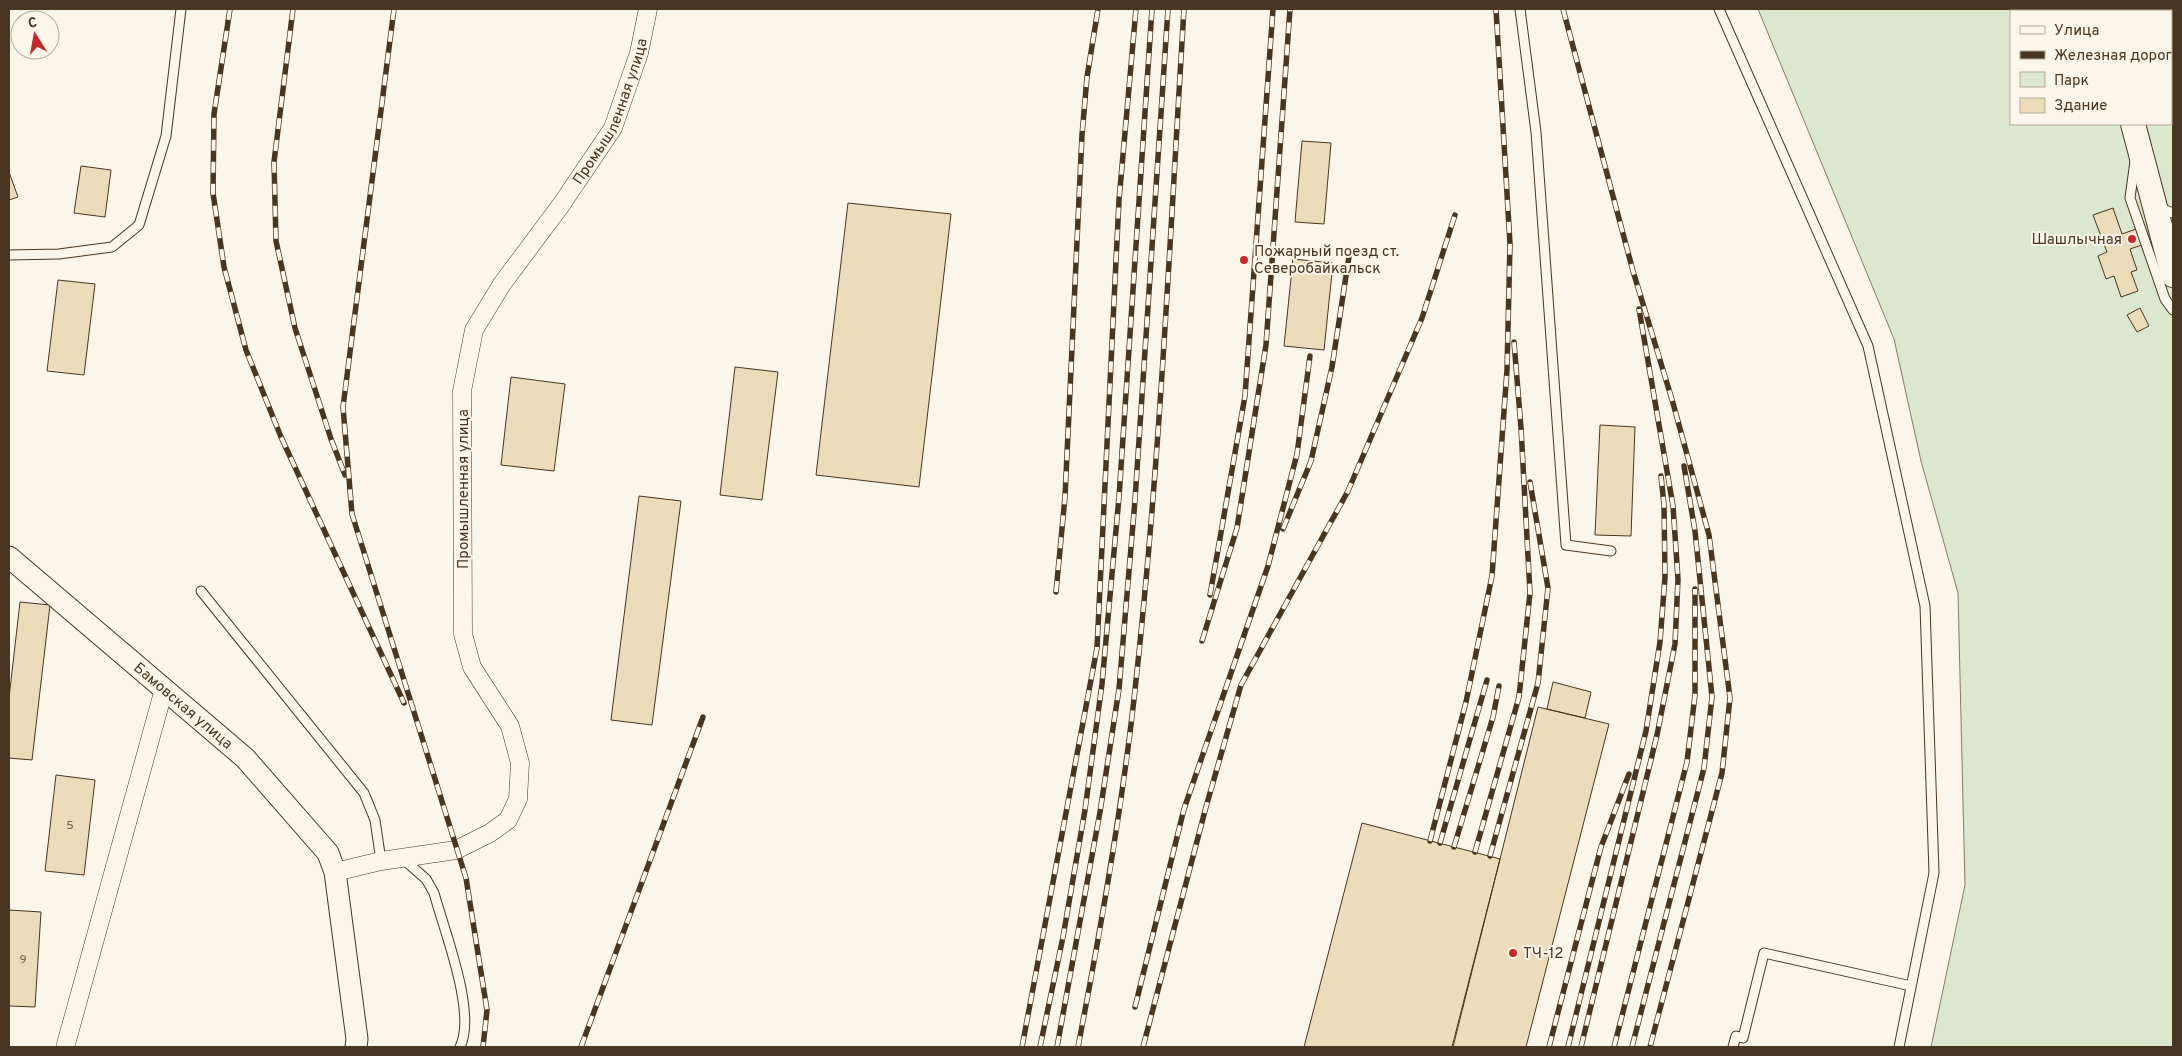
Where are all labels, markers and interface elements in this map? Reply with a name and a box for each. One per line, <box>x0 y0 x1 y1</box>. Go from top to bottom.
north arrow <box>10 10 60 60</box>
legend <box>2010 10 2172 125</box>
text: С <box>27 15 39 33</box>
text: Улица <box>2054 22 2099 41</box>
street label: Промышленная улица <box>569 37 653 189</box>
text: Железная дорога <box>2054 47 2180 66</box>
text: Парк <box>2054 72 2089 91</box>
text: Здание <box>2054 97 2107 116</box>
place label: Шашлычная <box>2031 231 2122 250</box>
marker: Шашлычная <box>2126 233 2138 245</box>
place label: Пожарный поезд ст. Северобайкальск <box>1254 243 1399 279</box>
marker: Пожарный поезд ст. Северобайкальск <box>1238 254 1250 266</box>
street label: Промышленная улица <box>455 409 474 569</box>
street label: Бамовская улица <box>129 659 236 754</box>
house number: 5 <box>66 818 74 834</box>
place label: ТЧ-12 <box>1523 945 1563 964</box>
marker: ТЧ-12 <box>1507 947 1519 959</box>
house number: 9 <box>19 952 27 968</box>

